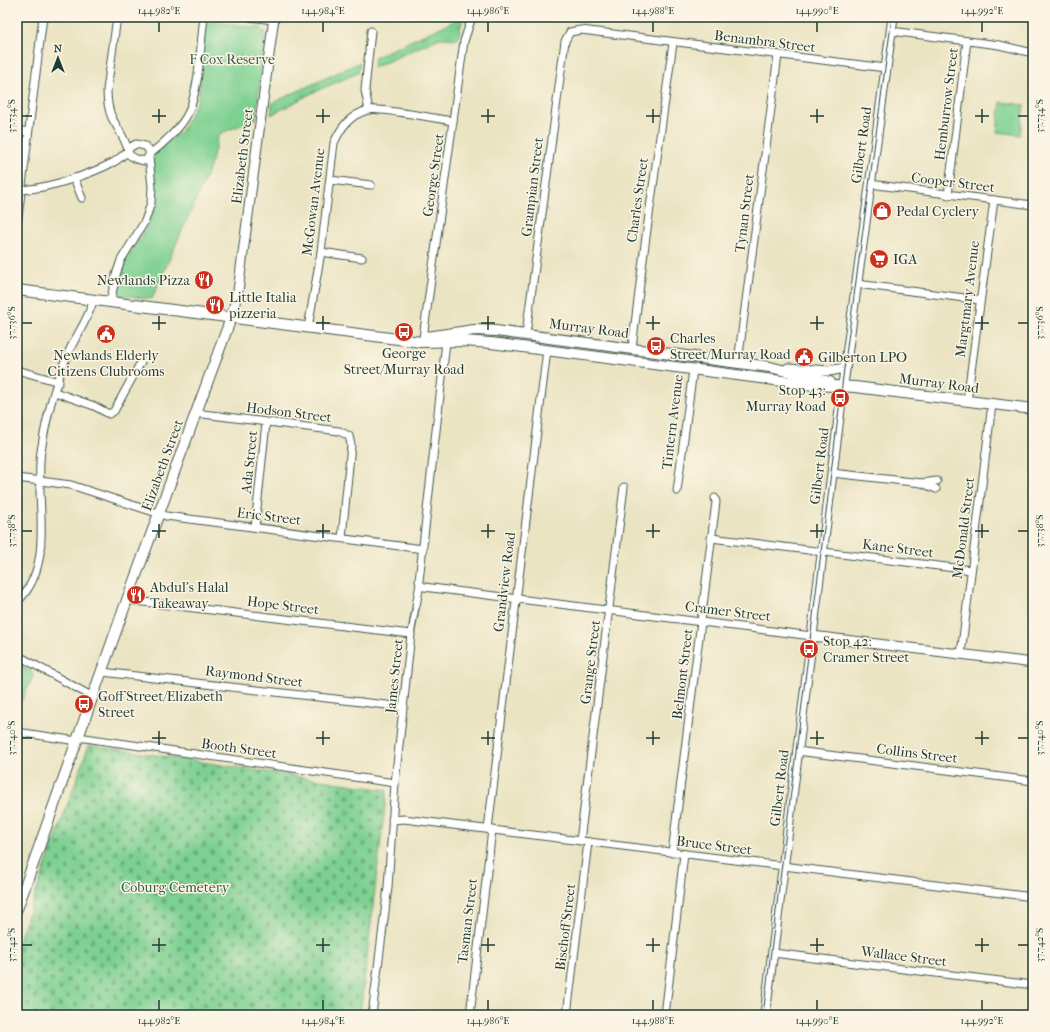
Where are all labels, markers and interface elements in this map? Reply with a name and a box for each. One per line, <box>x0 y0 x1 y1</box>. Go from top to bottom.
text: 144.982°E <box>138 5 180 17</box>
text: 144.984°E <box>301 5 345 17</box>
text: 144.986°E <box>467 5 509 17</box>
text: 144.988°E <box>632 5 674 17</box>
text: 144.990°E <box>795 5 839 17</box>
text: 144.992°E <box>961 5 1003 17</box>
street label: Benambra Street <box>713 27 817 56</box>
north arrow <box>38 38 78 78</box>
text: N <box>54 42 63 55</box>
street label: Hemburrow Street <box>931 47 962 161</box>
park label: F Cox Reserve <box>189 51 275 68</box>
text: 37.734°S <box>6 99 18 133</box>
text: 37.734°S <box>1034 99 1046 133</box>
street label: Gilbert Road <box>848 105 875 185</box>
street label: Elizabeth Street <box>228 107 257 205</box>
street label: George Street <box>419 132 448 218</box>
street label: Grampian Street <box>518 136 547 238</box>
street label: McGowan Avenue <box>298 147 329 257</box>
street label: Charles Street <box>623 157 652 244</box>
street label: Cooper Street <box>910 169 996 196</box>
street label: Tynan Street <box>731 173 758 253</box>
shop icon: Pedal Cyclery <box>871 200 893 222</box>
place label: Pedal Cyclery <box>896 203 979 220</box>
street label: Margtmary Avenue <box>952 240 983 358</box>
supermarket icon: IGA <box>868 248 890 270</box>
place label: IGA <box>893 251 918 268</box>
restaurant icon: Newlands Pizza <box>193 269 215 291</box>
place label: Newlands Pizza <box>97 272 191 289</box>
place label: Little Italia pizzeria <box>228 289 297 322</box>
restaurant icon: Little Italia pizzeria <box>204 294 226 316</box>
text: 37.736°S <box>6 306 18 340</box>
text: 37.736°S <box>1034 306 1046 340</box>
street label: Murray Road <box>548 315 630 342</box>
bus stop icon: George Street/Murray Road <box>393 321 415 343</box>
public building icon: Newlands Elderly Citizens Clubrooms <box>95 323 117 345</box>
place label: Charles Street/Murray Road <box>670 330 791 363</box>
bus stop icon: Charles Street/Murray Road <box>645 335 667 357</box>
place label: George Street/Murray Road <box>344 345 465 378</box>
public building icon: Gilberton LPO <box>793 346 815 368</box>
place label: Newlands Elderly Citizens Clubrooms <box>47 347 165 380</box>
place label: Gilberton LPO <box>818 349 907 366</box>
street label: Murray Road <box>898 370 980 397</box>
street label: Tintern Avenue <box>658 374 687 471</box>
place label: Stop 43: Murray Road <box>746 382 826 415</box>
bus stop icon: Stop 43: Murray Road <box>829 387 851 409</box>
street label: Hodson Street <box>245 399 333 426</box>
street label: Elizabeth Street <box>138 417 187 513</box>
street label: Gilbert Road <box>806 426 833 505</box>
street label: Ada Street <box>238 430 261 495</box>
street label: McDonald Street <box>949 476 978 580</box>
street label: Eric Street <box>236 504 302 529</box>
text: 37.738°S <box>6 515 18 547</box>
text: 37.738°S <box>1034 515 1046 547</box>
street label: Grandview Road <box>490 531 519 633</box>
street label: Kane Street <box>861 536 935 561</box>
place label: Abdul's Halal Takeaway <box>149 579 229 612</box>
restaurant icon: Abdul's Halal Takeaway <box>125 584 147 606</box>
street label: Hope Street <box>246 593 320 618</box>
street label: Cramer Street <box>684 598 772 625</box>
street label: Grange Street <box>577 619 604 705</box>
street label: Belmont Street <box>668 628 697 720</box>
place label: Stop 42: Cramer Street <box>823 633 909 666</box>
street label: James Street <box>382 638 407 715</box>
bus stop icon: Stop 42: Cramer Street <box>798 638 820 660</box>
street label: Raymond Street <box>204 662 304 691</box>
place label: Goff Street/Elizabeth Street <box>98 688 223 721</box>
bus stop icon: Goff Street/Elizabeth Street <box>73 693 95 715</box>
text: 37.740°S <box>6 721 18 755</box>
text: 37.740°S <box>1034 721 1046 755</box>
street label: Booth Street <box>200 735 278 762</box>
street label: Collins Street <box>875 740 958 767</box>
street label: Gilbert Road <box>766 748 793 827</box>
street label: Bruce Street <box>675 832 753 859</box>
street label: Tasman Street <box>454 877 481 965</box>
park label: Coburg Cemetery <box>121 879 230 896</box>
street label: Bischoff Street <box>552 883 579 972</box>
text: 37.742°S <box>6 928 18 962</box>
text: 37.742°S <box>1034 928 1046 962</box>
street label: Wallace Street <box>859 943 948 970</box>
text: 144.982°E <box>138 1015 180 1027</box>
text: 144.984°E <box>301 1015 345 1027</box>
text: 144.986°E <box>467 1015 509 1027</box>
text: 144.988°E <box>632 1015 674 1027</box>
text: 144.990°E <box>795 1015 839 1027</box>
text: 144.992°E <box>961 1015 1003 1027</box>

